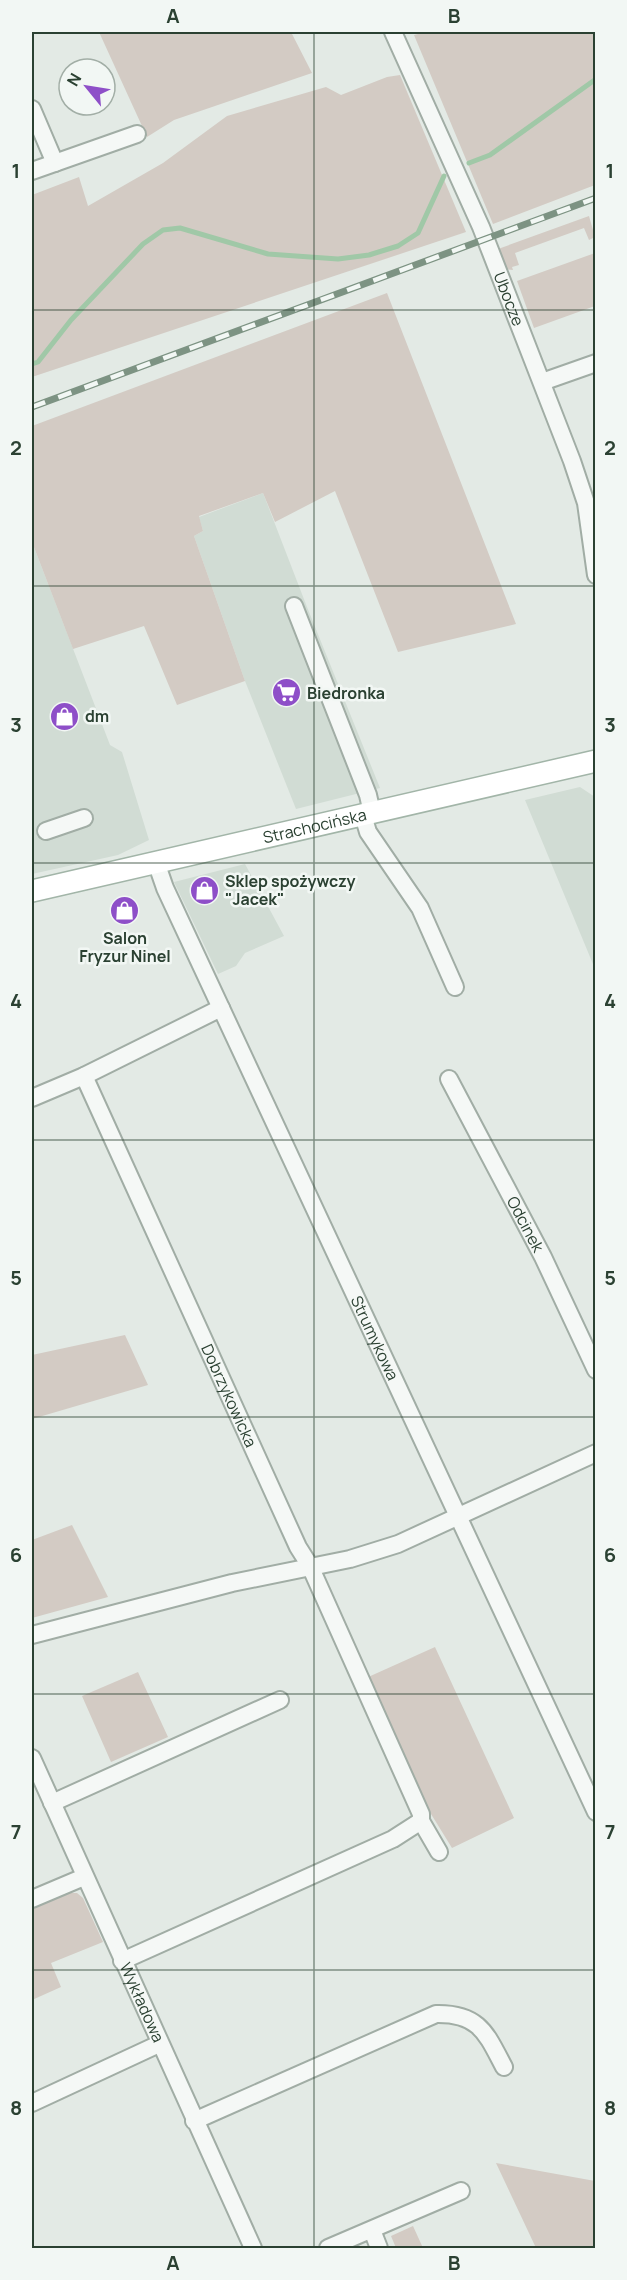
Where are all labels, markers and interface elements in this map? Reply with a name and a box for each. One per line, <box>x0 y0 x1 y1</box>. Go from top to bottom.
text: A <box>166 2 180 29</box>
text: B <box>448 2 461 29</box>
north arrow <box>57 57 117 117</box>
text: N <box>62 69 86 90</box>
text: 1 <box>12 157 20 184</box>
text: 1 <box>606 157 614 184</box>
street label: Ubocze <box>488 269 529 329</box>
text: 2 <box>10 434 22 461</box>
text: 2 <box>604 434 616 461</box>
supermarket icon: Biedronka <box>270 677 302 709</box>
place label: Biedronka <box>307 682 385 704</box>
shop icon: dm <box>48 700 80 732</box>
place label: dm <box>85 705 109 727</box>
text: 3 <box>10 711 22 738</box>
text: 3 <box>604 711 616 738</box>
street label: Strachocińska <box>261 803 369 848</box>
place label: Sklep spożywczy "Jacek" <box>225 870 356 910</box>
shop icon: Sklep spożywczy "Jacek" <box>188 874 220 906</box>
shop icon: Salon Fryzur Ninel <box>109 894 141 926</box>
place label: Salon Fryzur Ninel <box>79 927 171 967</box>
text: 4 <box>10 987 22 1014</box>
text: 4 <box>604 987 616 1014</box>
street label: Odcinek <box>502 1192 550 1257</box>
text: 5 <box>10 1264 22 1291</box>
text: 5 <box>604 1264 616 1291</box>
street label: Strumykowa <box>346 1292 404 1384</box>
street label: Dobrzykowicka <box>196 1341 262 1451</box>
text: 6 <box>10 1541 22 1568</box>
text: 6 <box>604 1541 616 1568</box>
text: 7 <box>11 1818 21 1845</box>
text: 7 <box>605 1818 615 1845</box>
street label: Wykładowa <box>115 1959 170 2046</box>
text: 8 <box>10 2094 22 2121</box>
text: 8 <box>604 2094 616 2121</box>
text: A <box>166 2249 180 2276</box>
text: B <box>448 2249 461 2276</box>

